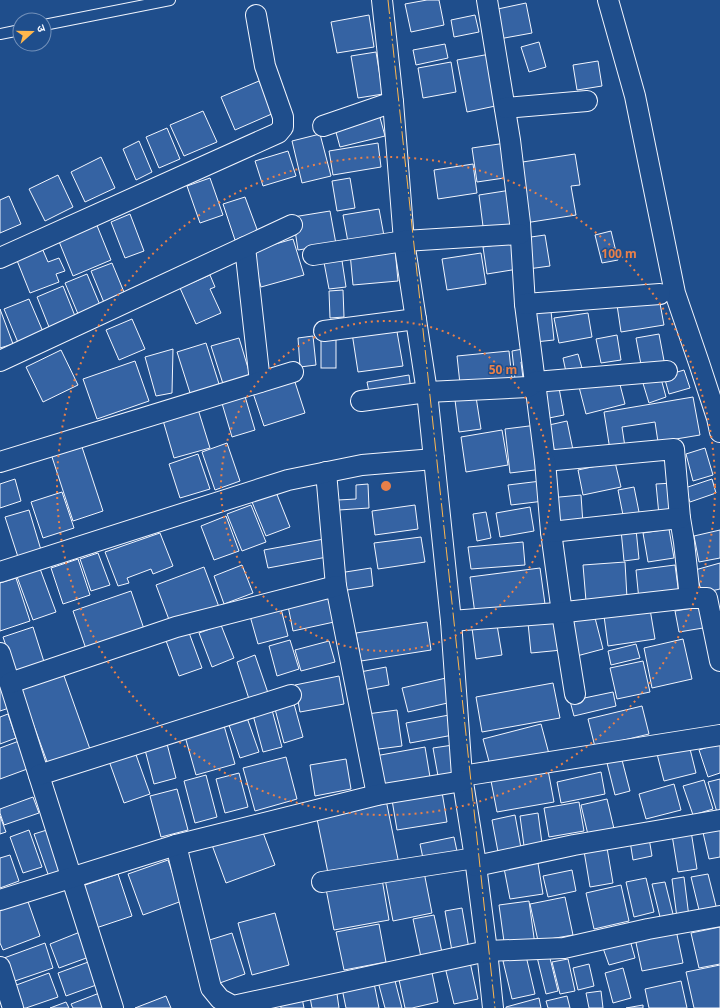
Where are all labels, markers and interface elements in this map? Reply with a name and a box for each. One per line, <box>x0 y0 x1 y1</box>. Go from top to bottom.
north arrow <box>12 12 52 52</box>
text: उ <box>34 23 50 34</box>
text: 100 m <box>601 245 637 262</box>
text: 50 m <box>489 361 517 378</box>
centre of rings <box>379 479 393 493</box>

